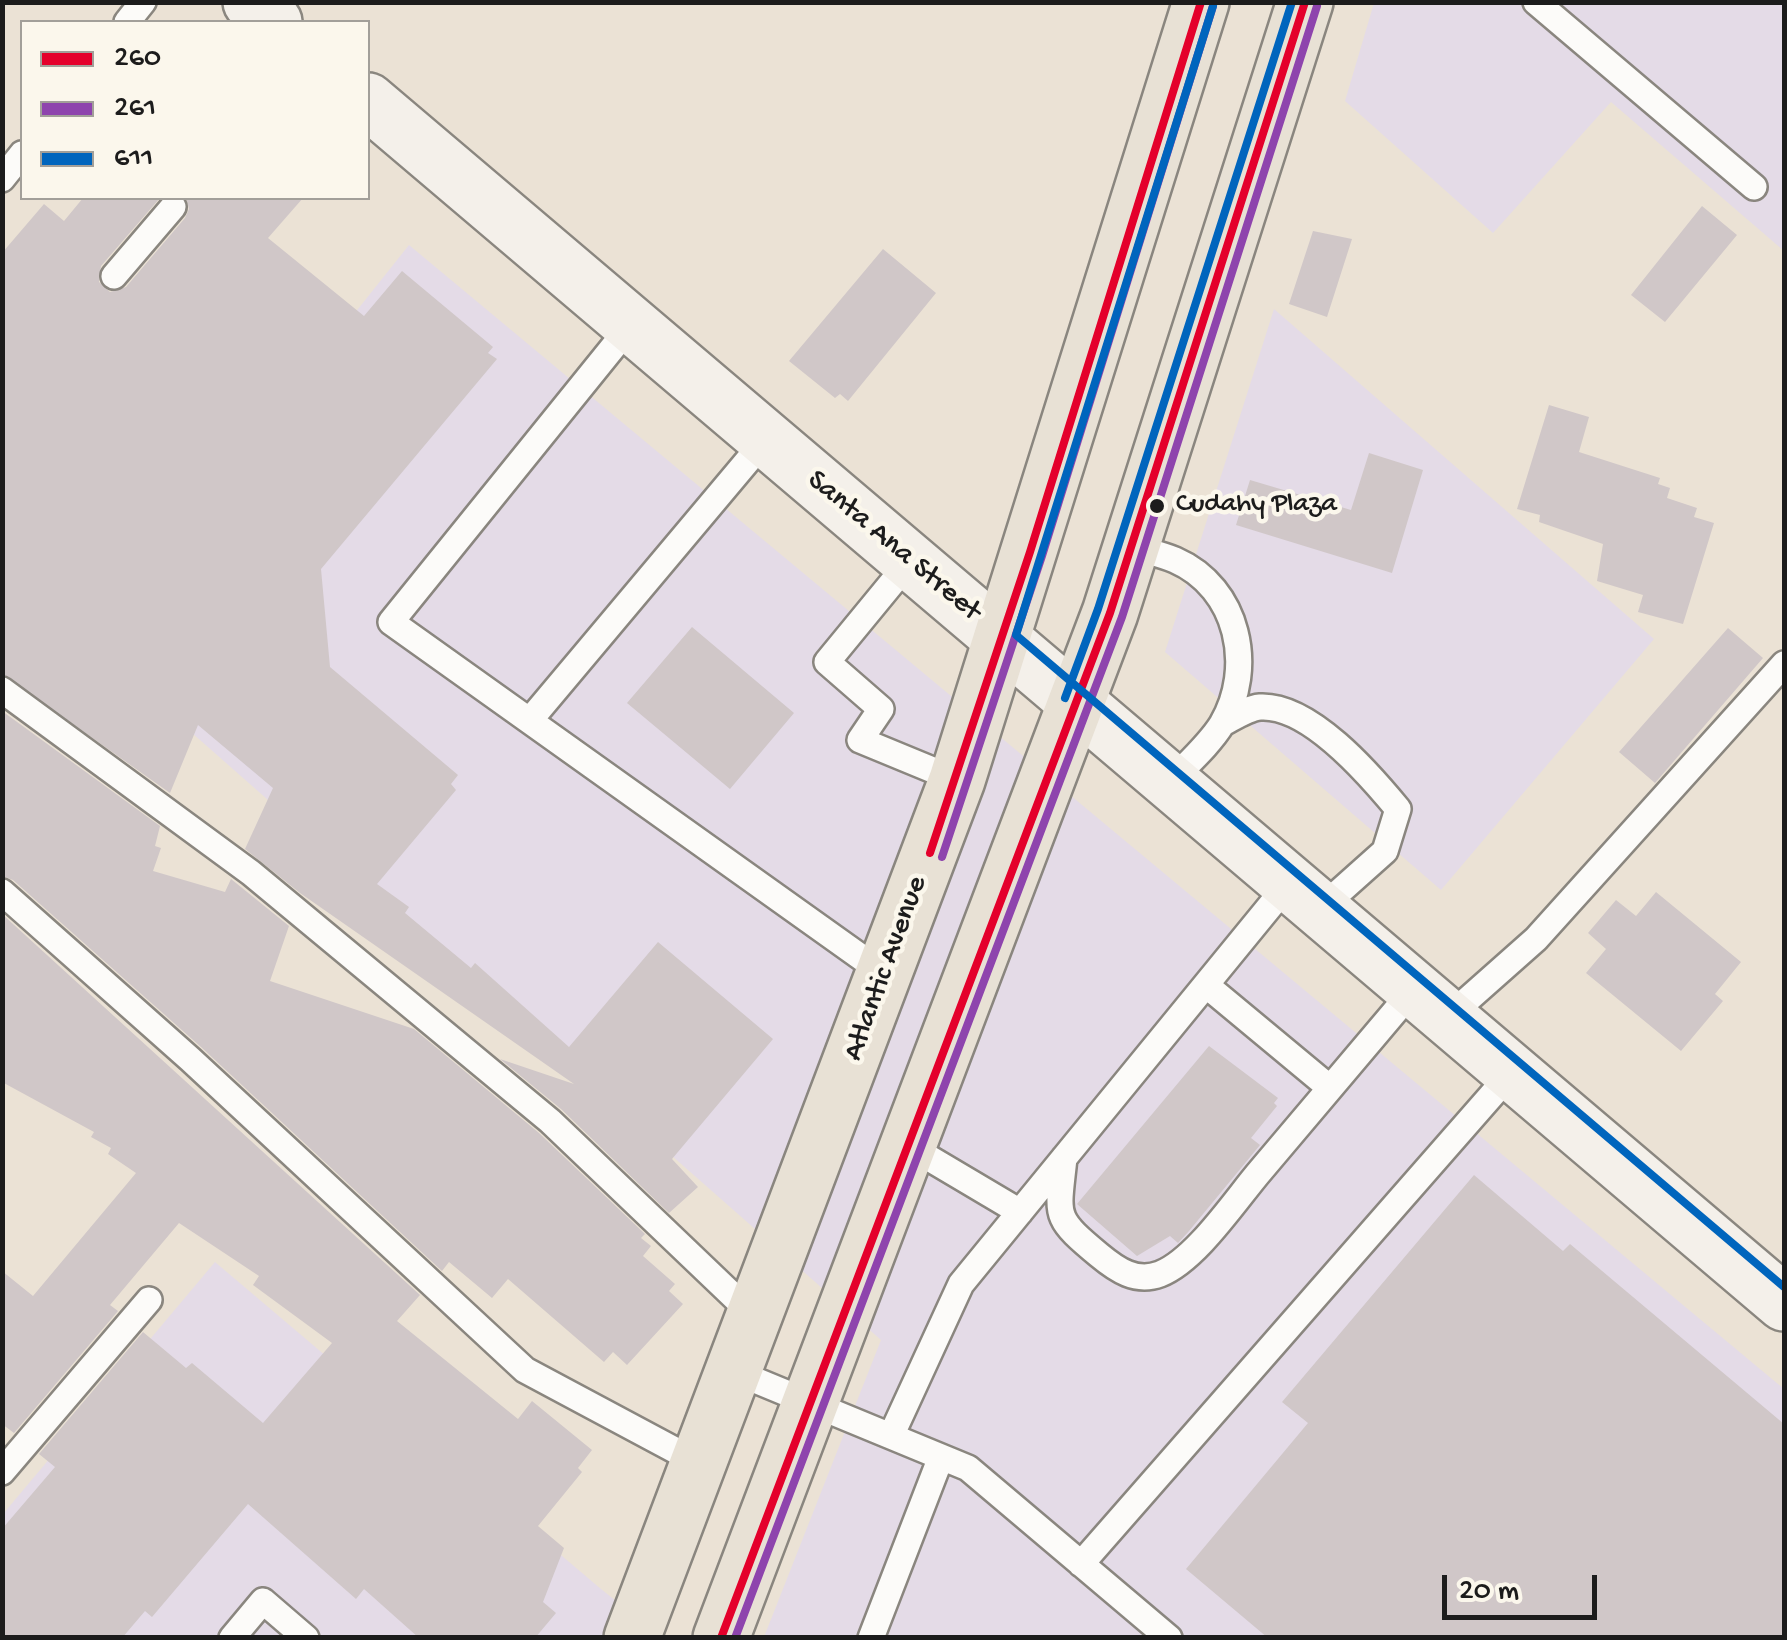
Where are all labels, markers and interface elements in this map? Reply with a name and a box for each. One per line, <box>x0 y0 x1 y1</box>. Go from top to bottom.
legend <box>20 20 370 200</box>
text: 260 <box>114 42 161 77</box>
text: 261 <box>114 92 156 127</box>
text: 611 <box>114 142 153 177</box>
street label: Santa Ana Street <box>798 464 988 630</box>
place label: Cudahy Plaza <box>1176 489 1337 523</box>
marker: Cudahy Plaza <box>1147 496 1167 516</box>
street label: Atlantic Avenue <box>837 872 937 1066</box>
scale bar <box>1447 1555 1602 1617</box>
text: 20 m <box>1459 1575 1519 1610</box>

